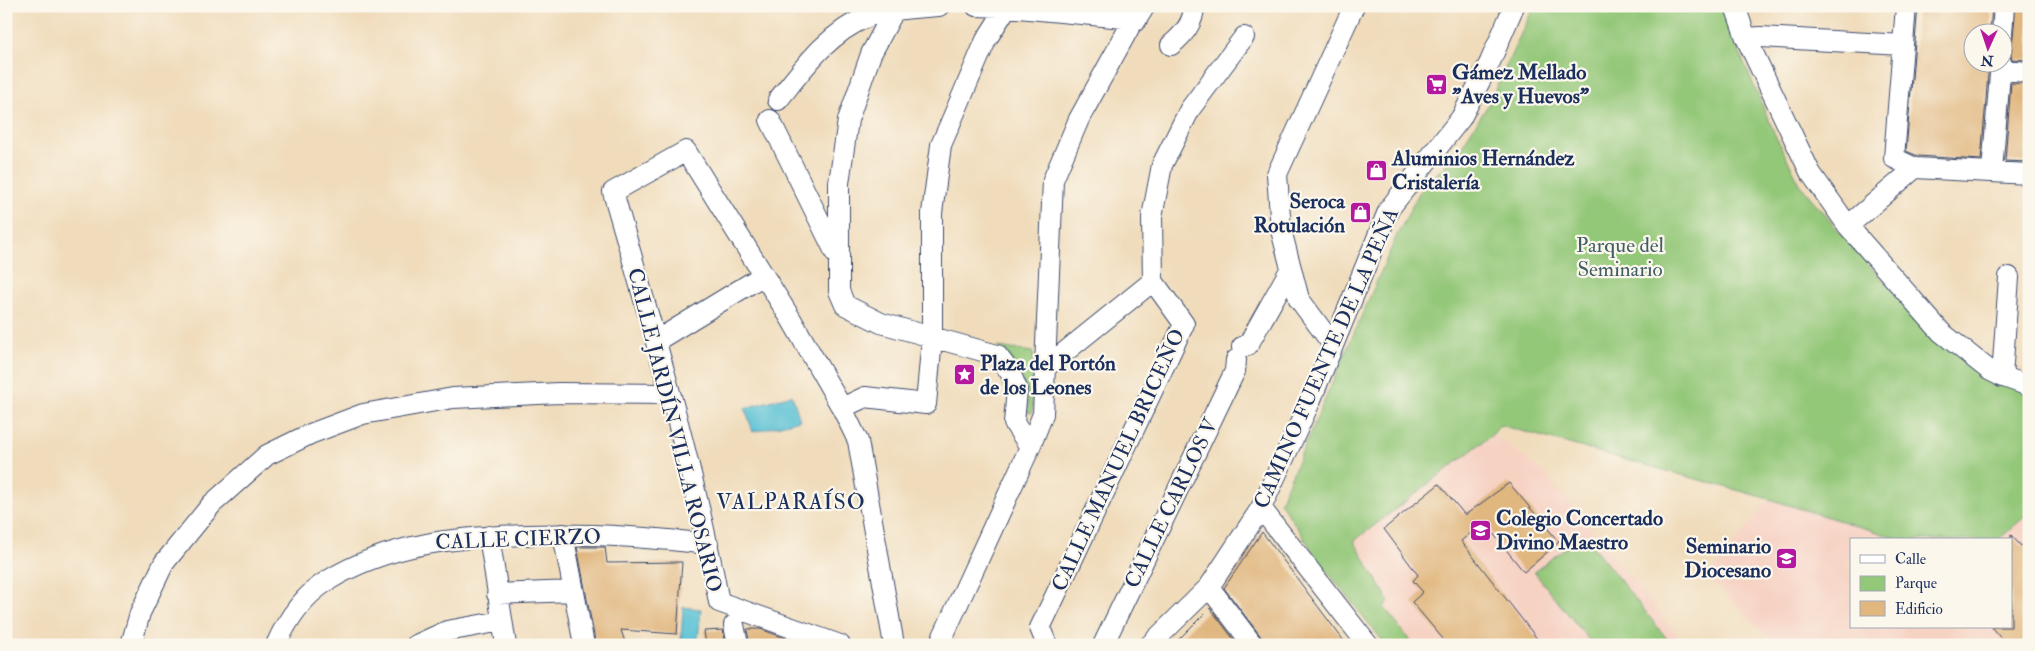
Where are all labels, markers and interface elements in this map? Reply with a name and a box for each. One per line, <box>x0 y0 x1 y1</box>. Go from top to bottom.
north arrow <box>1962 22 2012 72</box>
text: N <box>1980 52 1995 69</box>
place label: Gámez Mellado "Aves y Huevos" <box>1452 59 1590 110</box>
supermarket icon: Gámez Mellado "Aves y Huevos" <box>1424 72 1448 96</box>
place label: Aluminios Hernández Cristalería <box>1391 145 1575 196</box>
shop icon: Aluminios Hernández Cristalería <box>1364 158 1388 182</box>
place label: Seroca Rotulación <box>1253 188 1346 239</box>
shop icon: Seroca Rotulación <box>1349 201 1373 225</box>
street label: CAMINO FUENTE DE LA PEÑA <box>1248 204 1405 513</box>
park label: Parque del Seminario <box>1576 232 1664 283</box>
street label: CALLE JARDÍN VILLA ROSARIO <box>621 265 728 595</box>
street label: CALLE MANUEL BRICEÑO <box>1046 325 1191 596</box>
place label: Plaza del Portón de los Leones <box>980 350 1116 401</box>
place icon: Plaza del Portón de los Leones <box>952 363 976 387</box>
street label: CALLE CARLOS V <box>1119 413 1225 593</box>
district label: VALPARAÍSO <box>716 488 866 516</box>
place label: Colegio Concertado Divino Maestro <box>1496 505 1663 556</box>
school or university icon: Colegio Concertado Divino Maestro <box>1468 518 1492 542</box>
street label: CALLE CIERZO <box>435 523 601 556</box>
place label: Seminario Diocesano <box>1684 533 1771 584</box>
legend <box>1850 538 2012 628</box>
school or university icon: Seminario Diocesano <box>1775 546 1799 570</box>
text: Calle <box>1895 550 1926 569</box>
text: Parque <box>1895 574 1937 593</box>
text: Edificio <box>1895 600 1943 619</box>

